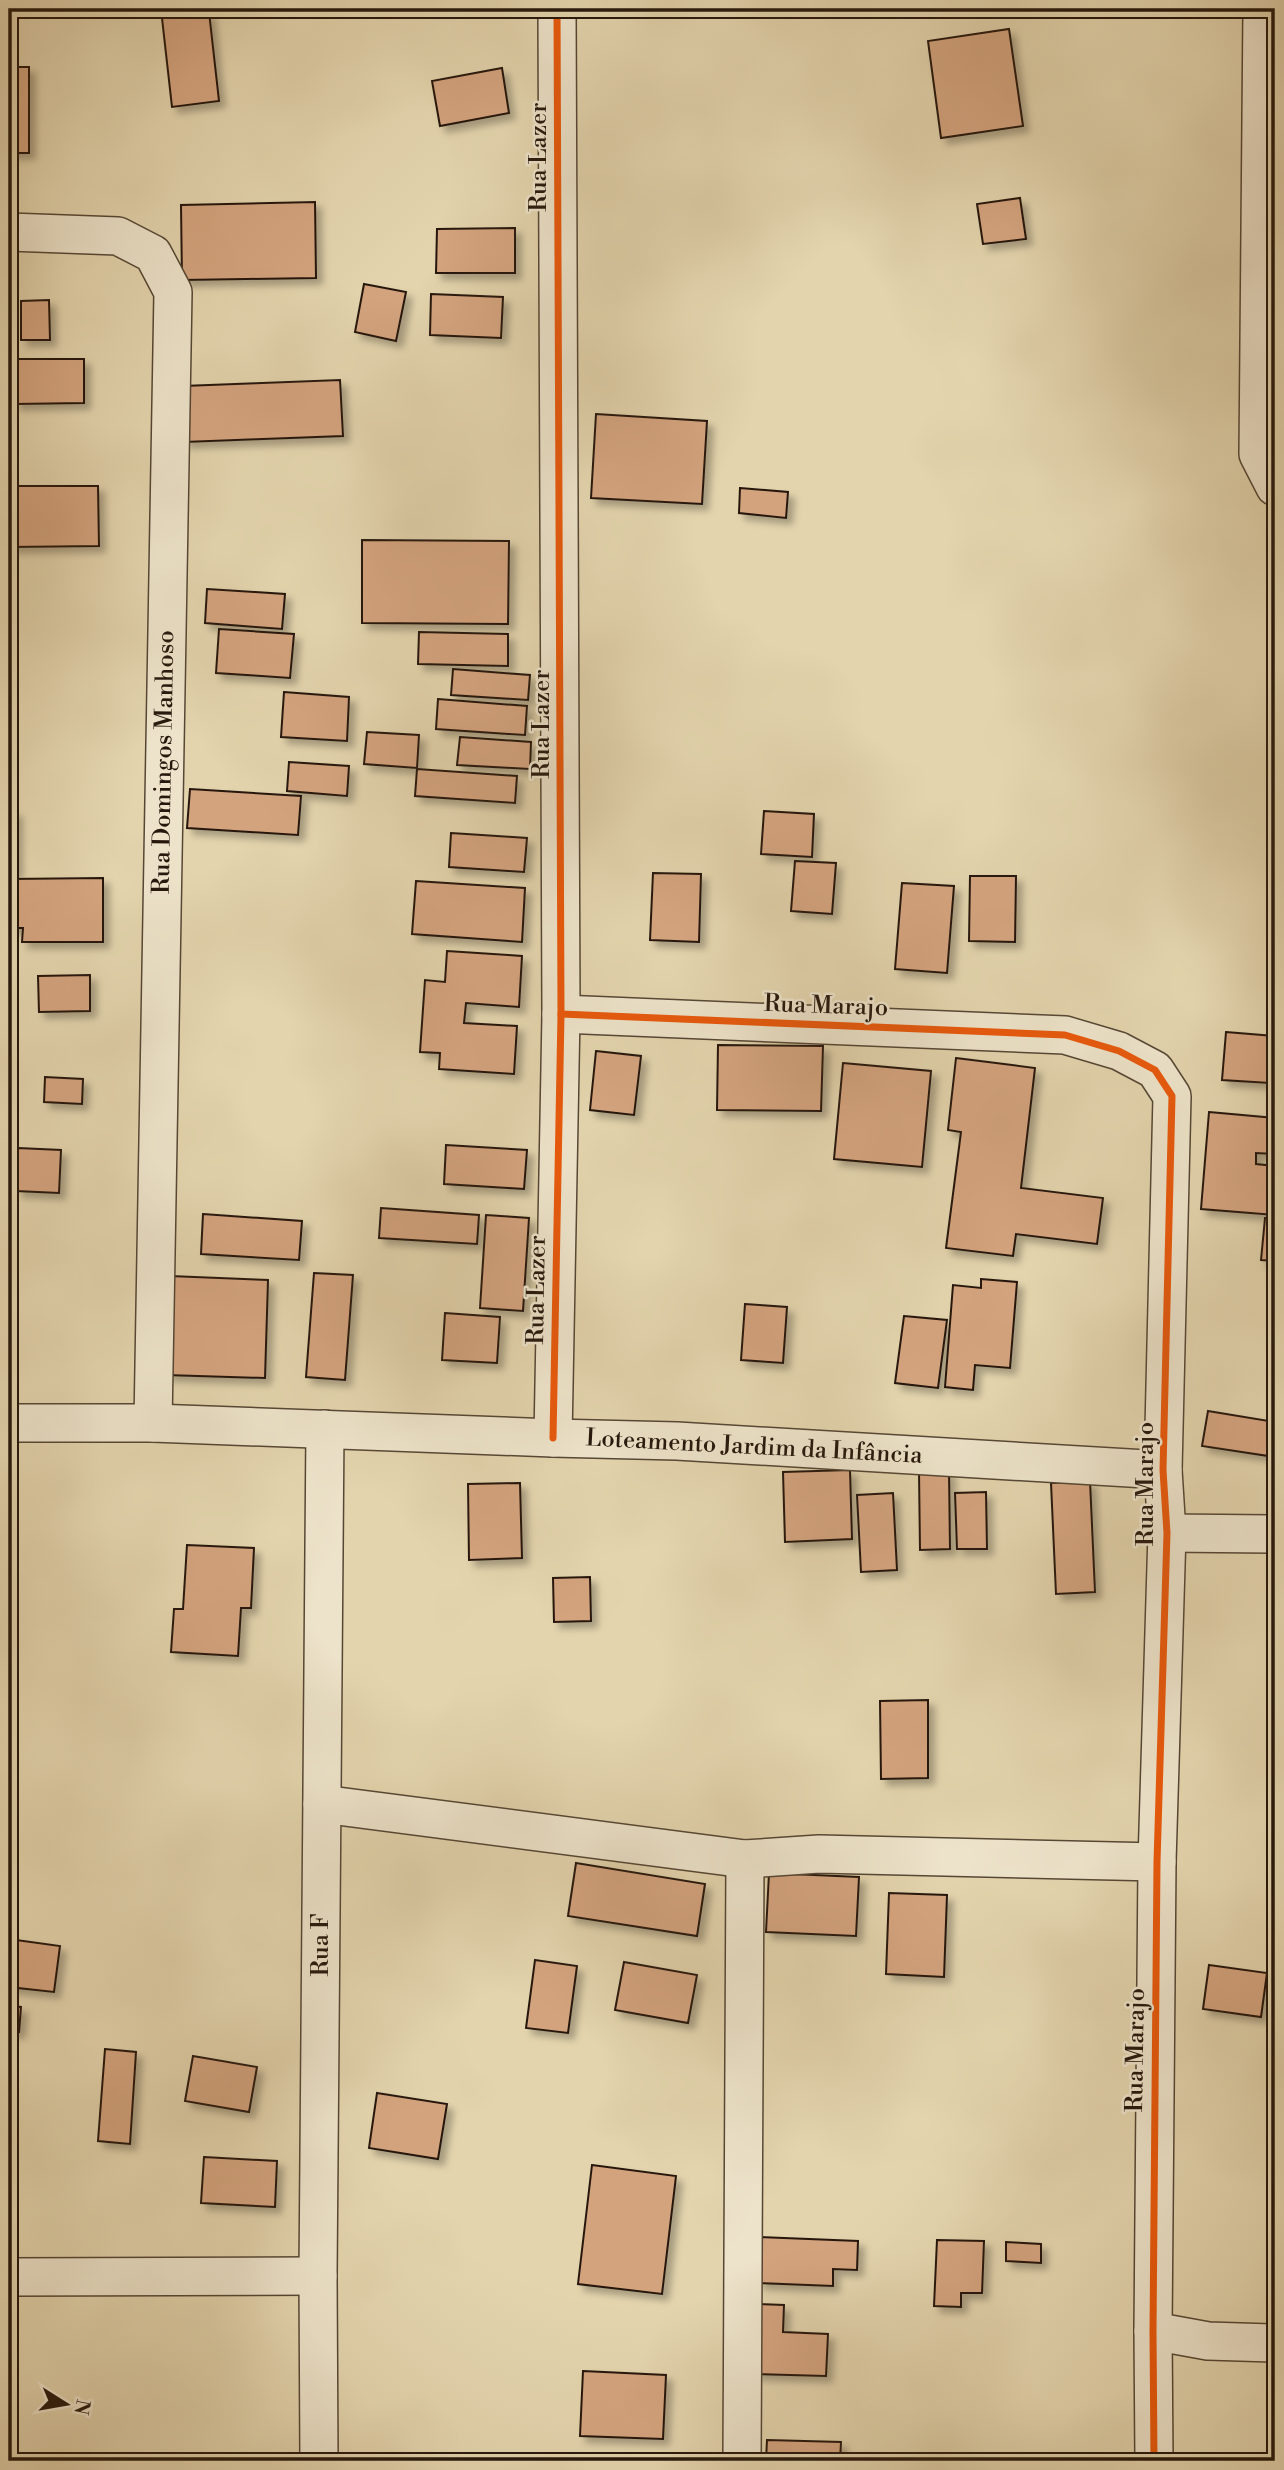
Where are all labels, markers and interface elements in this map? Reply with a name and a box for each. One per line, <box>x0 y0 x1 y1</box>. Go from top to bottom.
street label: Rua Lazer <box>524 102 554 212</box>
street label: Rua Domingos Manhoso <box>147 630 181 894</box>
street label: Rua Lazer <box>527 669 557 779</box>
street label: Rua Marajo <box>763 989 889 1023</box>
street label: Rua Lazer <box>521 1235 553 1345</box>
street label: Rua Marajo <box>1131 1422 1161 1546</box>
street label: Loteamento Jardim da Infância <box>585 1423 924 1471</box>
street label: Rua F <box>306 1913 336 1977</box>
street label: Rua Marajo <box>1120 1988 1152 2112</box>
north arrow <box>32 2368 102 2438</box>
text: N <box>68 2397 95 2417</box>

